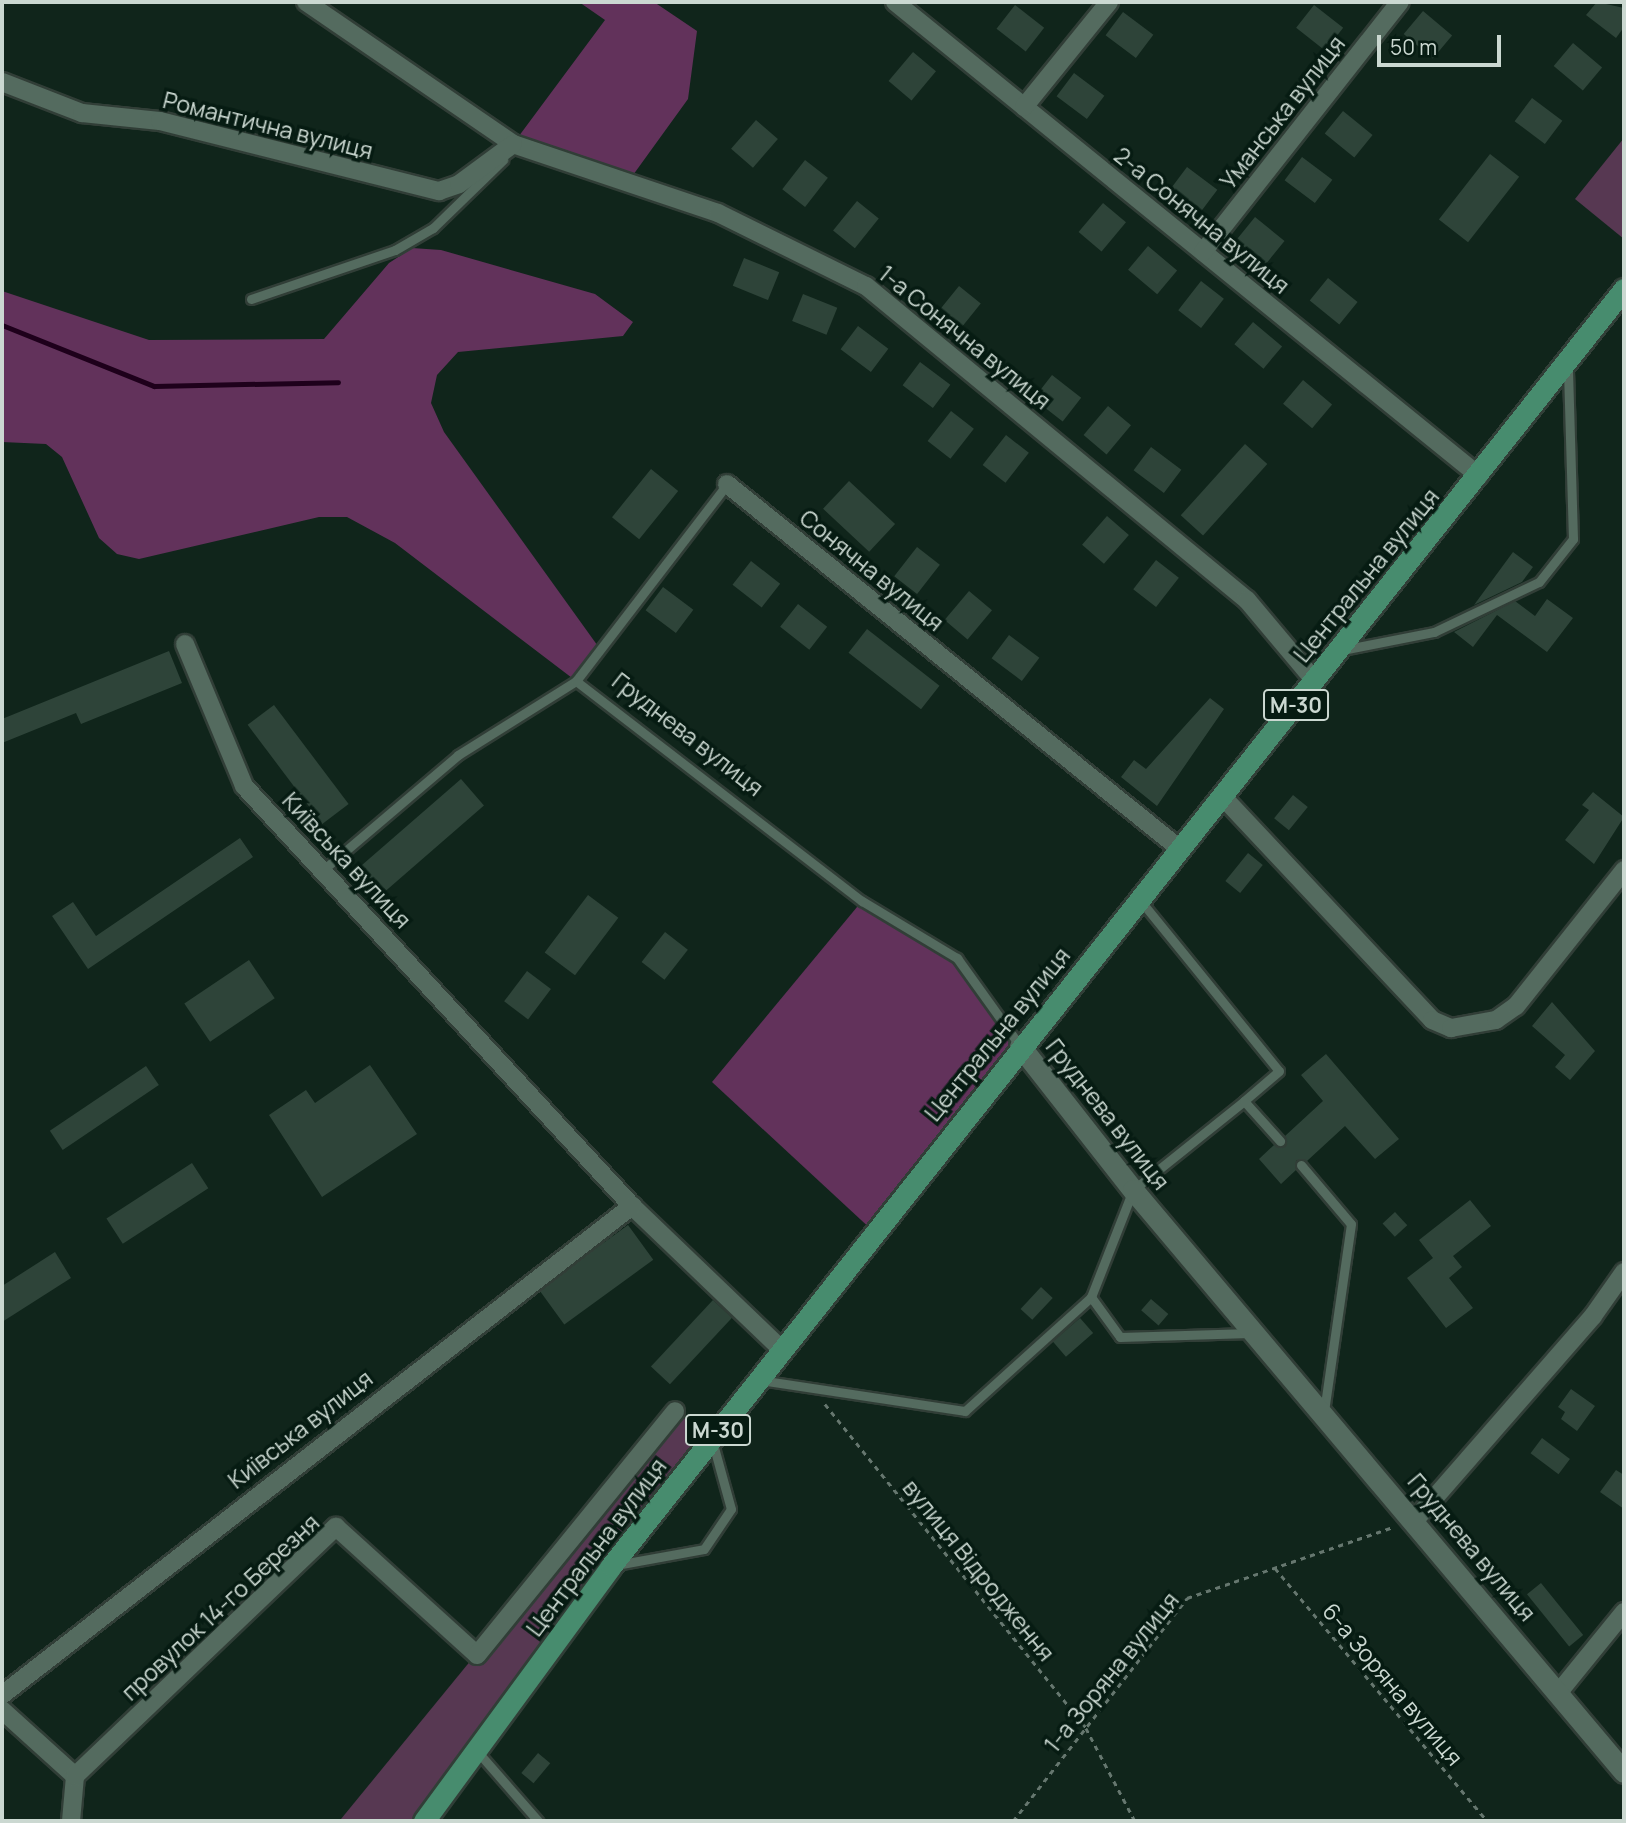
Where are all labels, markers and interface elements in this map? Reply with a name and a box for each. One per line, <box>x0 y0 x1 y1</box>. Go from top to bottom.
scale bar <box>1381 21 1505 65</box>
street label: Уманська вулиця <box>1214 30 1350 194</box>
text: 50 m <box>1390 33 1437 61</box>
street label: Романтична вулиця <box>160 86 376 164</box>
street label: 2-а Сонячна вулиця <box>1109 141 1295 299</box>
street label: 1-а Сонячна вулиця <box>874 259 1056 415</box>
street label: Центральна вулиця <box>1288 483 1444 667</box>
street label: Сонячна вулиця <box>795 504 949 636</box>
street label: Груднева вулиця <box>607 667 769 801</box>
road number: М-30 <box>1263 688 1329 722</box>
street label: Київська вулиця <box>277 786 417 934</box>
street label: Центральна вулиця <box>919 942 1075 1126</box>
street label: Груднева вулиця <box>1041 1033 1175 1195</box>
street label: Київська вулиця <box>222 1364 378 1494</box>
road number: М-30 <box>685 1412 751 1448</box>
street label: Центральна вулиця <box>520 1453 672 1641</box>
street label: Груднева вулиця <box>1402 1468 1542 1626</box>
street label: вулиця Відродження <box>897 1474 1061 1666</box>
street label: провулок 14-го Березня <box>116 1508 324 1706</box>
street label: 1-а Зоряна вулиця <box>1038 1586 1184 1758</box>
street label: 6-а Зоряна вулиця <box>1317 1597 1469 1771</box>

